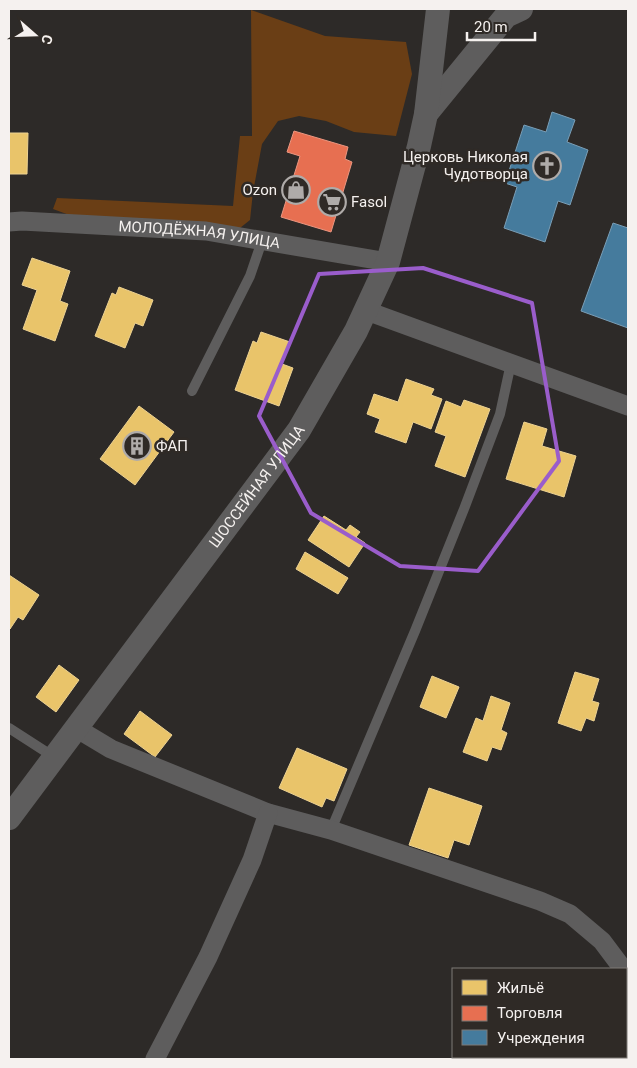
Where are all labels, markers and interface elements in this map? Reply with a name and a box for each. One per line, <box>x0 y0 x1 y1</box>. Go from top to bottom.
north arrow <box>10 10 60 60</box>
scale bar <box>467 10 534 42</box>
text: 20 m <box>474 18 508 36</box>
text: С <box>38 32 56 46</box>
place label: Церковь Николая Чудотворца <box>403 148 528 183</box>
church icon: Церковь Николая Чудотворца <box>532 151 562 181</box>
shop icon: Ozon <box>281 175 311 205</box>
place label: Ozon <box>243 181 277 199</box>
supermarket icon: Fasol <box>317 187 347 217</box>
place label: Fasol <box>351 193 387 211</box>
street label: МОЛОДЁЖНАЯ УЛИЦА <box>118 217 282 252</box>
street label: ШОССЕЙНАЯ УЛИЦА <box>205 421 309 551</box>
building icon: ФАП <box>122 431 152 461</box>
place label: ФАП <box>156 437 188 455</box>
legend <box>452 968 627 1058</box>
text: Жильё <box>497 979 544 997</box>
text: Торговля <box>497 1004 562 1022</box>
text: Учреждения <box>497 1029 585 1047</box>

